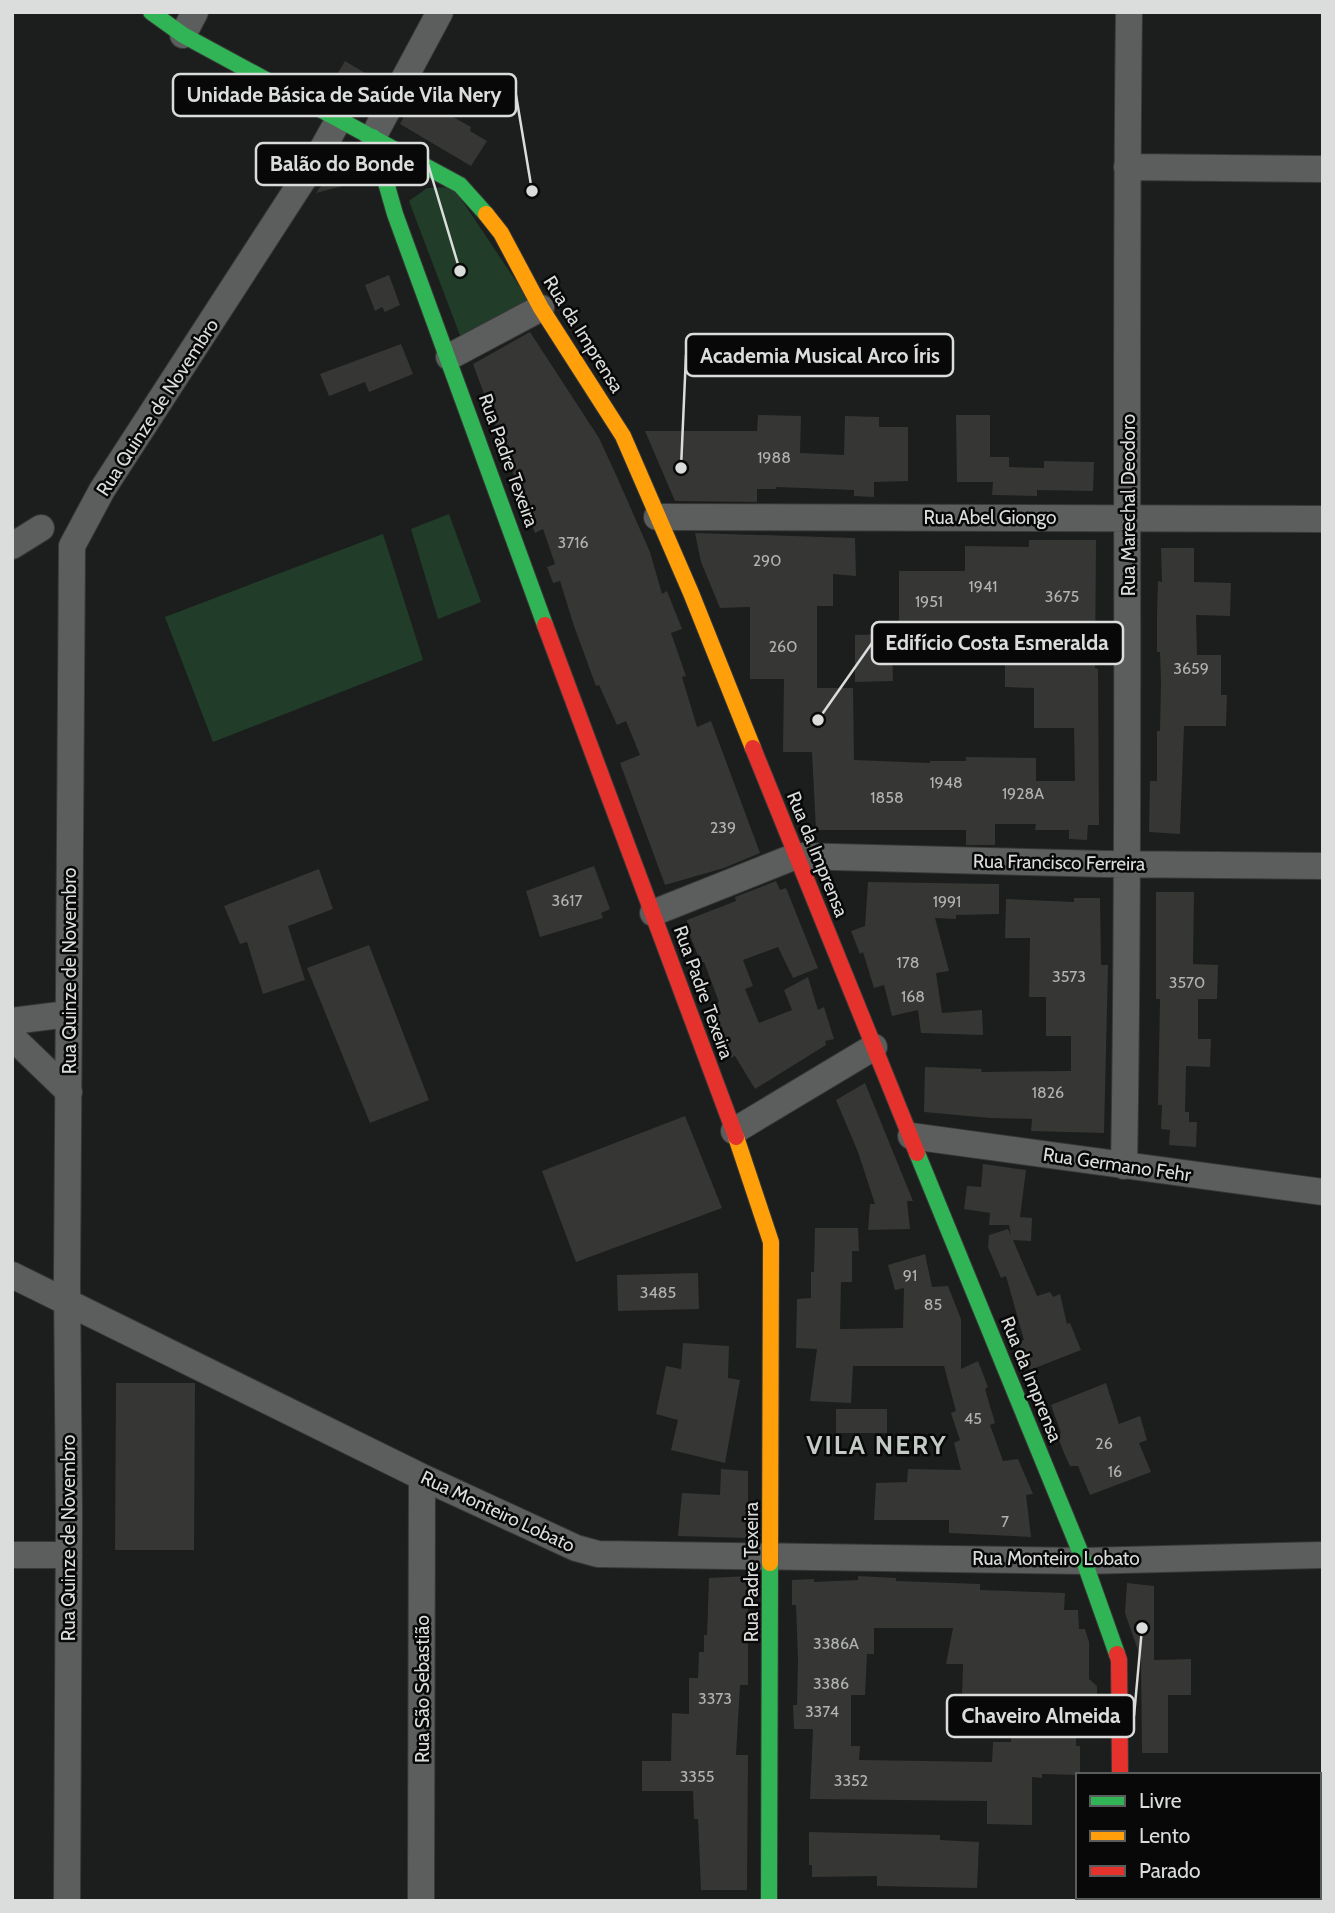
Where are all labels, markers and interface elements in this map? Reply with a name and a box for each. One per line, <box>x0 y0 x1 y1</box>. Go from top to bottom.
callout: Unidade Básica de Saúde Vila Nery <box>173 74 516 116</box>
text: Unidade Básica de Saúde Vila Nery <box>186 82 502 107</box>
callout: Balão do Bonde <box>256 143 428 185</box>
text: Balão do Bonde <box>270 151 414 176</box>
street label: Rua da Imprensa <box>538 272 629 397</box>
street label: Rua Quinze de Novembro <box>91 314 223 500</box>
callout: Academia Musical Arco Íris <box>686 334 953 376</box>
text: Academia Musical Arco Íris <box>700 343 940 368</box>
street label: Rua Padre Texeira <box>474 390 543 530</box>
street label: Rua Marechal Deodoro <box>1117 414 1140 596</box>
house number: 1988 <box>757 448 791 467</box>
street label: Rua Abel Giongo <box>924 506 1056 529</box>
house number: 3716 <box>557 533 589 552</box>
house number: 290 <box>753 551 781 570</box>
house number: 1941 <box>969 577 997 596</box>
house number: 3675 <box>1045 587 1079 606</box>
house number: 1951 <box>915 592 943 611</box>
callout: Edifício Costa Esmeralda <box>872 622 1123 664</box>
text: Edifício Costa Esmeralda <box>885 630 1109 655</box>
house number: 260 <box>769 637 797 656</box>
house number: 3659 <box>1173 659 1209 678</box>
house number: 1948 <box>929 773 963 792</box>
house number: 1928A <box>1002 784 1044 803</box>
street label: Rua da Imprensa <box>782 788 853 920</box>
house number: 1858 <box>870 788 904 807</box>
house number: 239 <box>710 818 736 837</box>
street label: Rua Francisco Ferreira <box>973 849 1145 876</box>
street label: Rua Quinze de Novembro <box>58 868 81 1074</box>
house number: 3617 <box>552 891 582 910</box>
house number: 1991 <box>933 892 961 911</box>
street label: Rua Padre Texeira <box>669 922 738 1062</box>
house number: 178 <box>897 953 919 972</box>
house number: 3573 <box>1052 967 1086 986</box>
house number: 3570 <box>1169 973 1205 992</box>
house number: 168 <box>901 987 925 1006</box>
house number: 1826 <box>1032 1083 1064 1102</box>
street label: Rua Germano Fehr <box>1041 1143 1192 1186</box>
house number: 91 <box>903 1266 917 1285</box>
house number: 3485 <box>640 1283 676 1302</box>
house number: 85 <box>924 1295 942 1314</box>
street label: Rua da Imprensa <box>996 1313 1067 1445</box>
house number: 45 <box>964 1409 982 1428</box>
district label: VILA NERY <box>806 1429 948 1461</box>
house number: 26 <box>1095 1434 1113 1453</box>
street label: Rua Quinze de Novembro <box>57 1435 80 1641</box>
house number: 16 <box>1108 1462 1122 1481</box>
street label: Rua Monteiro Lobato <box>417 1466 578 1557</box>
street label: Rua Padre Texeira <box>740 1502 763 1642</box>
house number: 7 <box>1001 1512 1009 1531</box>
street label: Rua Monteiro Lobato <box>972 1547 1140 1570</box>
street label: Rua São Sebastião <box>411 1615 434 1763</box>
house number: 3386A <box>813 1634 859 1653</box>
house number: 3386 <box>813 1674 849 1693</box>
house number: 3373 <box>698 1689 732 1708</box>
callout: Chaveiro Almeida <box>947 1695 1134 1737</box>
house number: 3374 <box>805 1702 839 1721</box>
text: Chaveiro Almeida <box>962 1703 1121 1728</box>
house number: 3355 <box>680 1767 714 1786</box>
house number: 3352 <box>834 1771 868 1790</box>
legend <box>1076 1773 1321 1899</box>
text: Livre <box>1139 1788 1182 1813</box>
text: Lento <box>1139 1823 1190 1848</box>
text: Parado <box>1139 1858 1201 1883</box>

